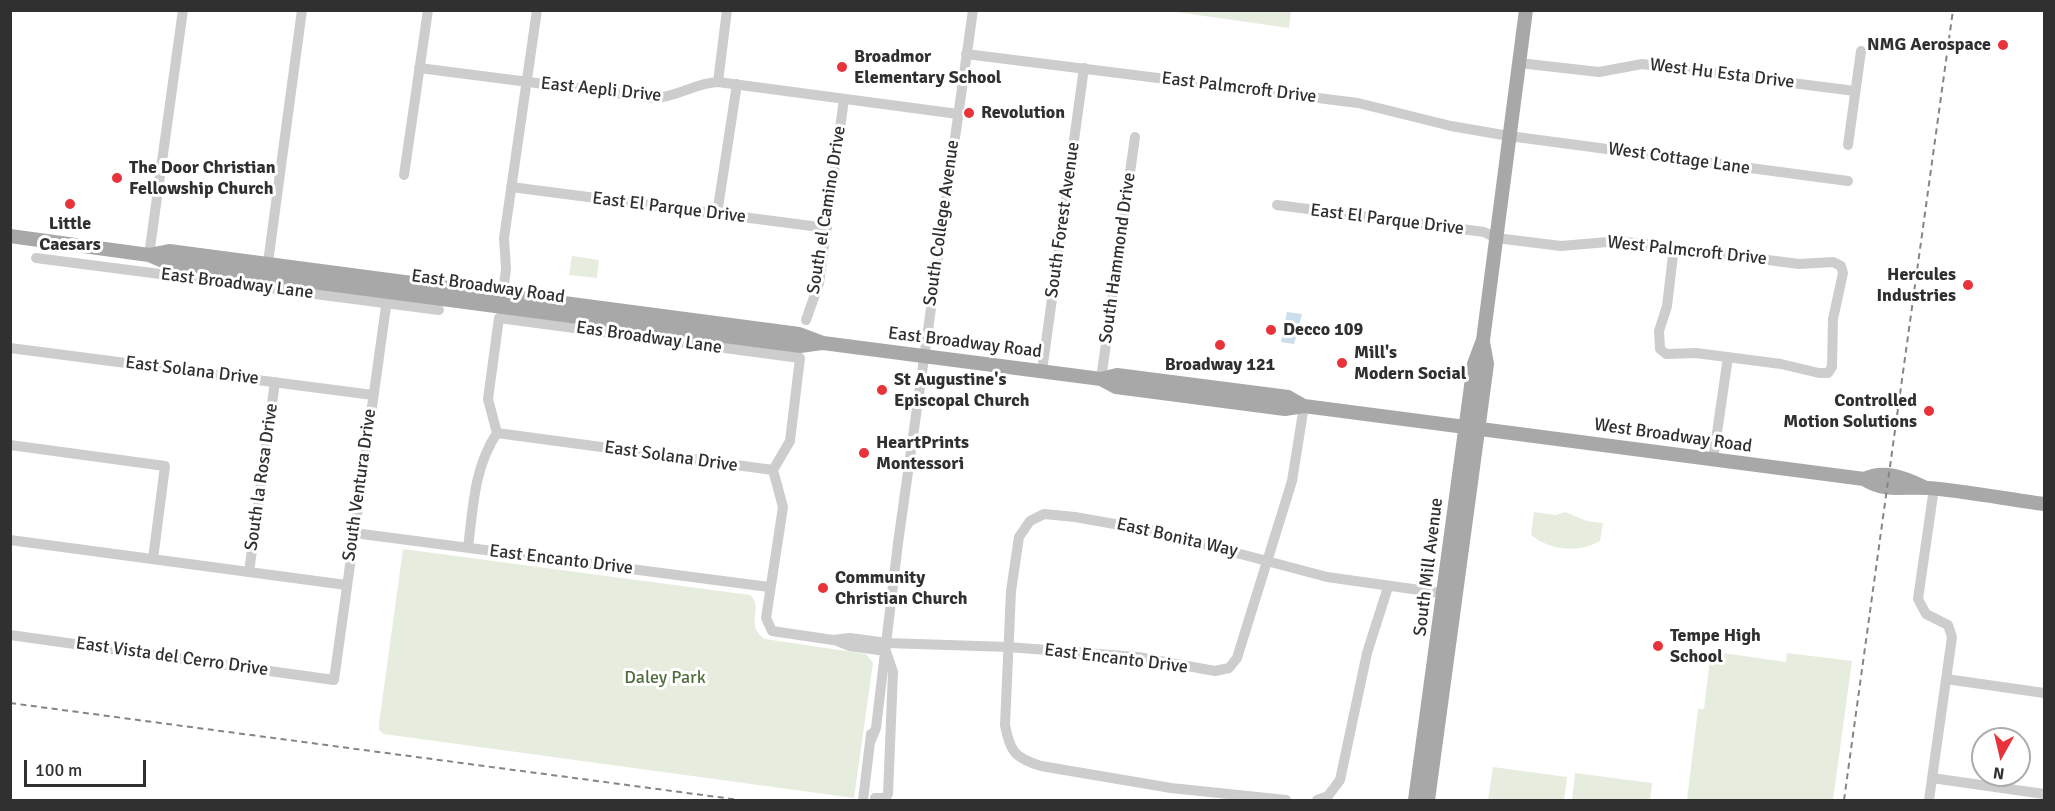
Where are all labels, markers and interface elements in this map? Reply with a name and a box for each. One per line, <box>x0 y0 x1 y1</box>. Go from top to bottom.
place label: NMG Aerospace <box>1867 34 1991 56</box>
marker: NMG Aerospace <box>1996 38 2010 52</box>
place label: Broadmor Elementary School <box>854 46 1001 88</box>
street label: West Hu Esta Drive <box>1649 54 1795 94</box>
marker: Broadmor Elementary School <box>835 60 849 74</box>
street label: East Palmcroft Drive <box>1160 68 1318 108</box>
street label: East Aepli Drive <box>540 73 662 107</box>
place label: Revolution <box>981 102 1065 124</box>
marker: Revolution <box>962 106 976 120</box>
street label: South el Camino Drive <box>803 124 851 296</box>
street label: West Cottage Lane <box>1607 138 1751 180</box>
street label: South College Avenue <box>920 139 964 307</box>
street label: South Forest Avenue <box>1041 141 1085 299</box>
place label: The Door Christian Fellowship Church <box>129 157 276 200</box>
marker: The Door Christian Fellowship Church <box>110 171 124 185</box>
street label: South Hammond Drive <box>1095 171 1141 345</box>
street label: East El Parque Drive <box>591 188 747 228</box>
marker: Little Caesars <box>63 197 77 211</box>
street label: East El Parque Drive <box>1309 200 1465 240</box>
place label: Little Caesars <box>39 213 101 256</box>
street label: West Palmcroft Drive <box>1606 232 1768 270</box>
street label: East Broadway Lane <box>160 264 314 304</box>
place label: Hercules Industries <box>1876 264 1956 306</box>
street label: East Broadway Road <box>410 266 566 308</box>
marker: Hercules Industries <box>1961 278 1975 292</box>
street label: Eas Broadway Lane <box>575 317 723 359</box>
place label: Decco 109 <box>1283 319 1363 341</box>
street label: East Broadway Road <box>887 323 1043 363</box>
marker: Decco 109 <box>1264 323 1278 337</box>
marker: Broadway 121 <box>1213 338 1227 352</box>
place label: Mill's Modern Social <box>1354 342 1466 385</box>
street label: East Solana Drive <box>124 352 260 390</box>
place label: Broadway 121 <box>1165 354 1275 376</box>
marker: Mill's Modern Social <box>1335 356 1349 370</box>
place label: St Augustine's Episcopal Church <box>894 369 1029 412</box>
marker: St Augustine's Episcopal Church <box>875 383 889 397</box>
place label: Controlled Motion Solutions <box>1783 390 1917 432</box>
street label: South la Rosa Drive <box>241 402 283 552</box>
marker: Controlled Motion Solutions <box>1922 404 1936 418</box>
street label: South Ventura Drive <box>339 407 381 563</box>
street label: West Broadway Road <box>1593 414 1753 458</box>
place label: HeartPrints Montessori <box>876 432 969 474</box>
street label: East Solana Drive <box>603 437 739 477</box>
marker: HeartPrints Montessori <box>857 446 871 460</box>
street label: South Mill Avenue <box>1410 497 1448 637</box>
street label: East Bonita Way <box>1114 514 1240 562</box>
street label: East Encanto Drive <box>488 540 634 580</box>
place label: Community Christian Church <box>835 567 968 610</box>
marker: Community Christian Church <box>816 581 830 595</box>
place label: Tempe High School <box>1670 625 1761 668</box>
street label: East Vista del Cerro Drive <box>75 633 269 681</box>
street label: East Encanto Drive <box>1043 639 1189 679</box>
marker: Tempe High School <box>1651 639 1665 653</box>
park label: Daley Park <box>624 667 706 689</box>
north arrow <box>1971 727 2031 787</box>
scale bar <box>27 748 148 786</box>
text: 100 m <box>35 759 82 781</box>
text: N <box>1992 762 2006 784</box>

